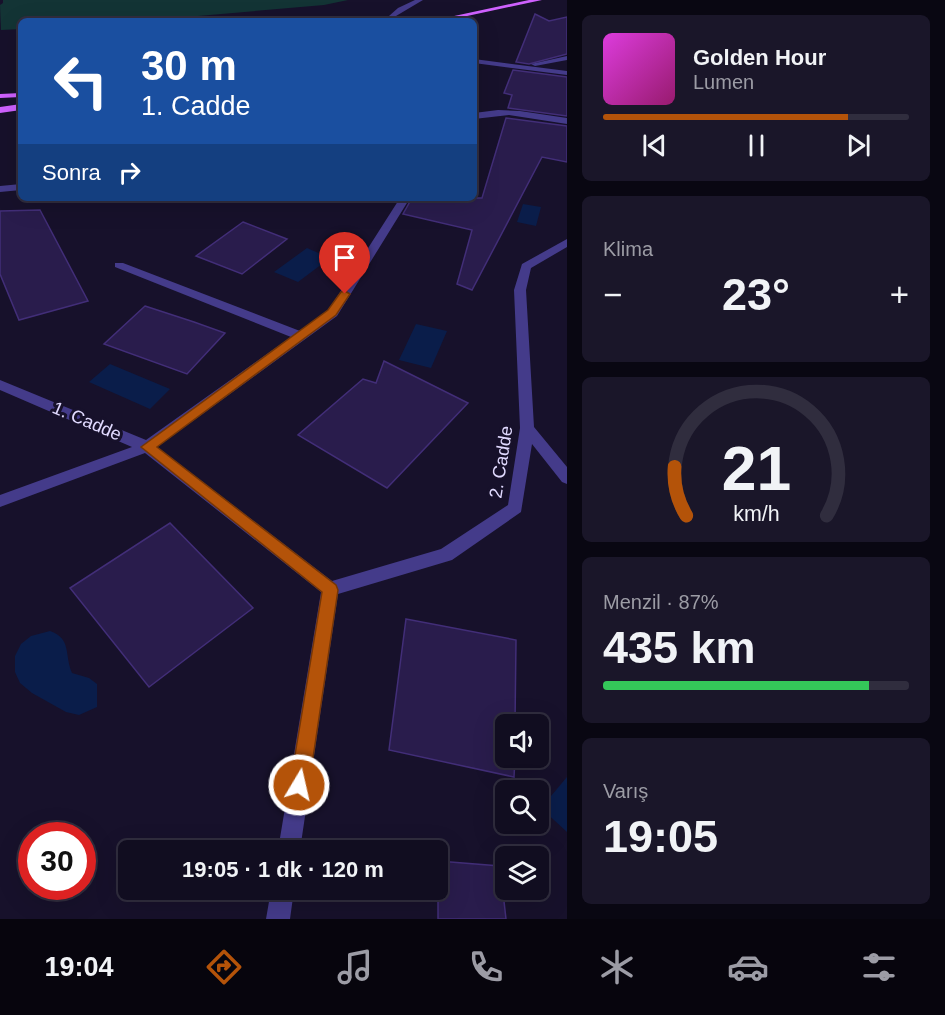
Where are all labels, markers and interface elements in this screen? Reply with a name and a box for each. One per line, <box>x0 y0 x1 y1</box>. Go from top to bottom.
icon: left <box>42 42 120 120</box>
text: 30 m <box>141 42 237 89</box>
text: Golden Hour <box>693 45 826 70</box>
text: Lumen <box>693 71 754 93</box>
text: 1. Cadde <box>141 91 251 121</box>
icon: previous <box>638 129 671 162</box>
icon: pause <box>740 129 773 162</box>
icon: next <box>842 129 875 162</box>
icon: right <box>113 156 146 189</box>
text: Sonra <box>42 160 101 185</box>
pin <box>319 232 370 294</box>
text: Klima <box>603 238 653 260</box>
icon: arrive <box>328 241 361 274</box>
text: 23° <box>722 269 790 320</box>
text: − <box>603 276 622 313</box>
text: + <box>890 276 909 313</box>
street label: 1. Cadde <box>49 398 125 444</box>
street label: 2. Cadde <box>485 424 517 500</box>
text: 21 <box>721 435 791 504</box>
text: km/h <box>733 503 779 527</box>
text: Menzil · 87% <box>603 591 719 613</box>
text: 435 km <box>603 622 756 673</box>
map controls <box>495 714 549 900</box>
button: sound <box>495 714 549 768</box>
position arrow <box>267 753 331 817</box>
button: search <box>495 780 549 834</box>
text: Varış <box>603 780 648 802</box>
text: 19:05 <box>603 811 718 862</box>
speed limit sign: 30 <box>18 822 96 900</box>
button: layers <box>495 846 549 900</box>
text: 19:05 · 1 dk · 120 m <box>182 857 384 882</box>
icon: directions <box>203 946 245 988</box>
icon: music <box>334 946 376 988</box>
icon: phone <box>465 946 507 988</box>
icon: climate <box>596 946 638 988</box>
icon: car <box>727 946 769 988</box>
icon: filters <box>858 946 900 988</box>
text: 19:04 <box>45 952 114 982</box>

